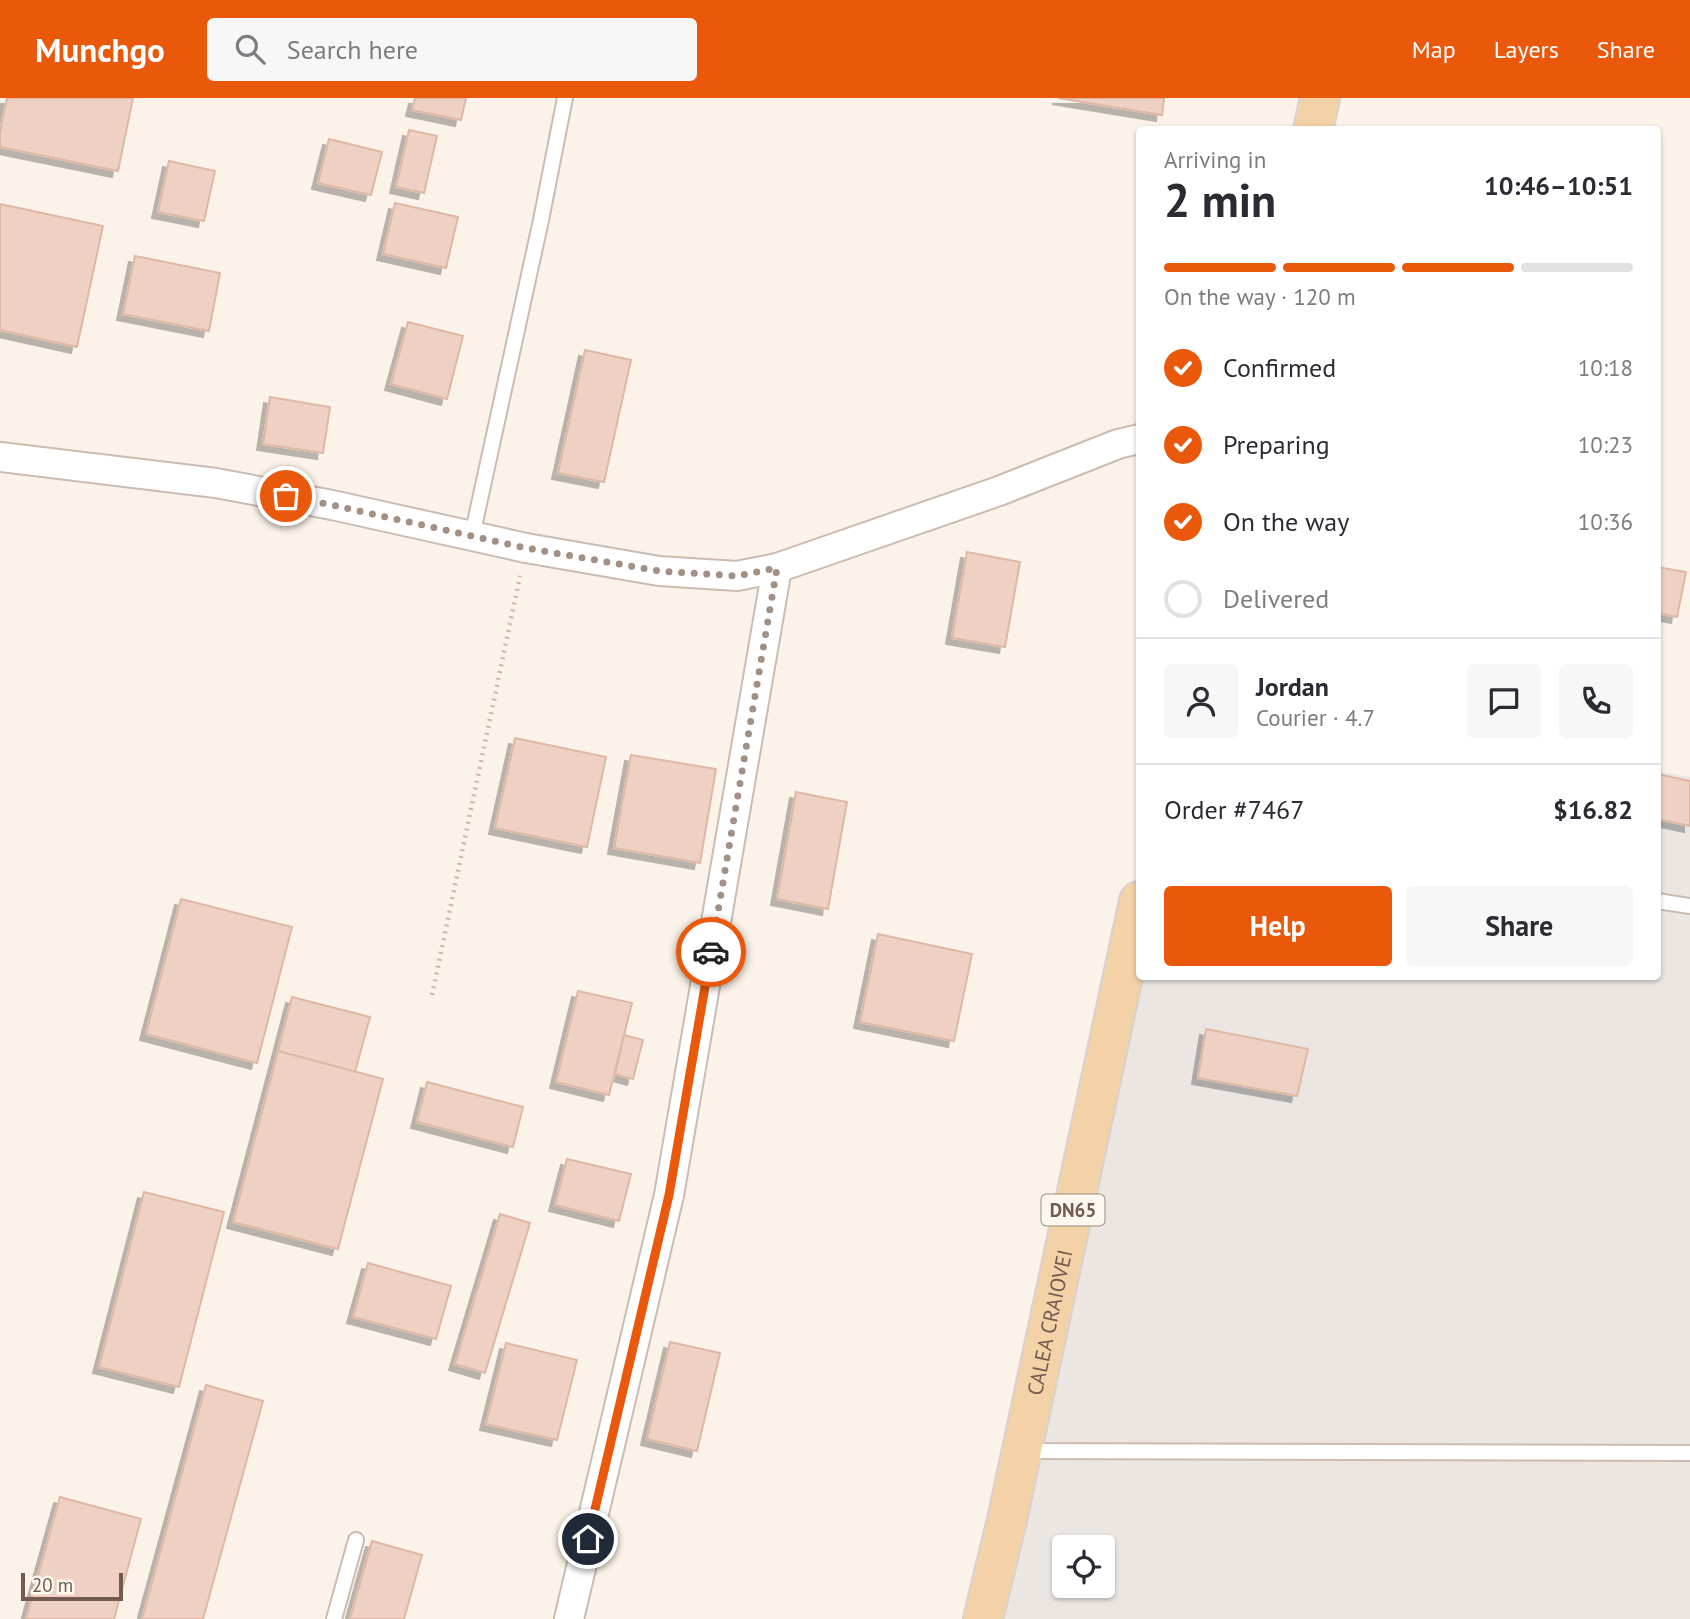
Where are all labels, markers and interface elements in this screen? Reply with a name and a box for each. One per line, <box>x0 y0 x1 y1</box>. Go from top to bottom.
search box <box>207 18 697 81</box>
text: Munchgo <box>35 28 165 71</box>
icon: search <box>231 30 269 68</box>
text: Search here <box>287 33 418 66</box>
text: Map <box>1412 34 1456 65</box>
text: Layers <box>1494 34 1559 65</box>
text: Share <box>1597 34 1655 65</box>
text: Arriving in <box>1164 145 1266 174</box>
text: 10:46–10:51 <box>1484 169 1633 202</box>
text: 2 min <box>1164 170 1276 230</box>
text: On the way · 120 m <box>1164 282 1356 311</box>
icon: check <box>1164 349 1202 387</box>
text: Confirmed <box>1223 351 1336 384</box>
text: 10:18 <box>1578 353 1633 382</box>
icon: check <box>1164 426 1202 464</box>
text: Preparing <box>1223 428 1330 461</box>
text: 10:23 <box>1578 430 1633 459</box>
pin <box>256 466 316 526</box>
icon: bag <box>267 477 305 515</box>
icon: check <box>1164 503 1202 541</box>
text: On the way <box>1223 505 1349 538</box>
text: 10:36 <box>1578 507 1633 536</box>
text: Delivered <box>1223 582 1329 615</box>
button: person <box>1164 664 1238 738</box>
button: chat <box>1467 664 1541 738</box>
button: phone <box>1559 664 1633 738</box>
text: Jordan <box>1256 670 1329 703</box>
text: Courier · 4.7 <box>1256 703 1375 732</box>
text: Order #7467 <box>1164 793 1304 826</box>
text: $16.82 <box>1553 793 1633 826</box>
button: Help <box>1164 886 1392 966</box>
button: Share <box>1406 886 1633 966</box>
courier <box>676 917 746 987</box>
icon: car <box>692 933 730 971</box>
road number: DN65 <box>1042 1194 1104 1226</box>
street label: CALEA CRAIOVEI <box>1020 1247 1078 1398</box>
pin <box>558 1509 618 1569</box>
icon: home <box>569 1520 607 1558</box>
map controls <box>1052 1535 1115 1598</box>
button: locate <box>1052 1535 1115 1598</box>
scale bar <box>21 1570 122 1602</box>
text: 20 m <box>32 1573 73 1597</box>

